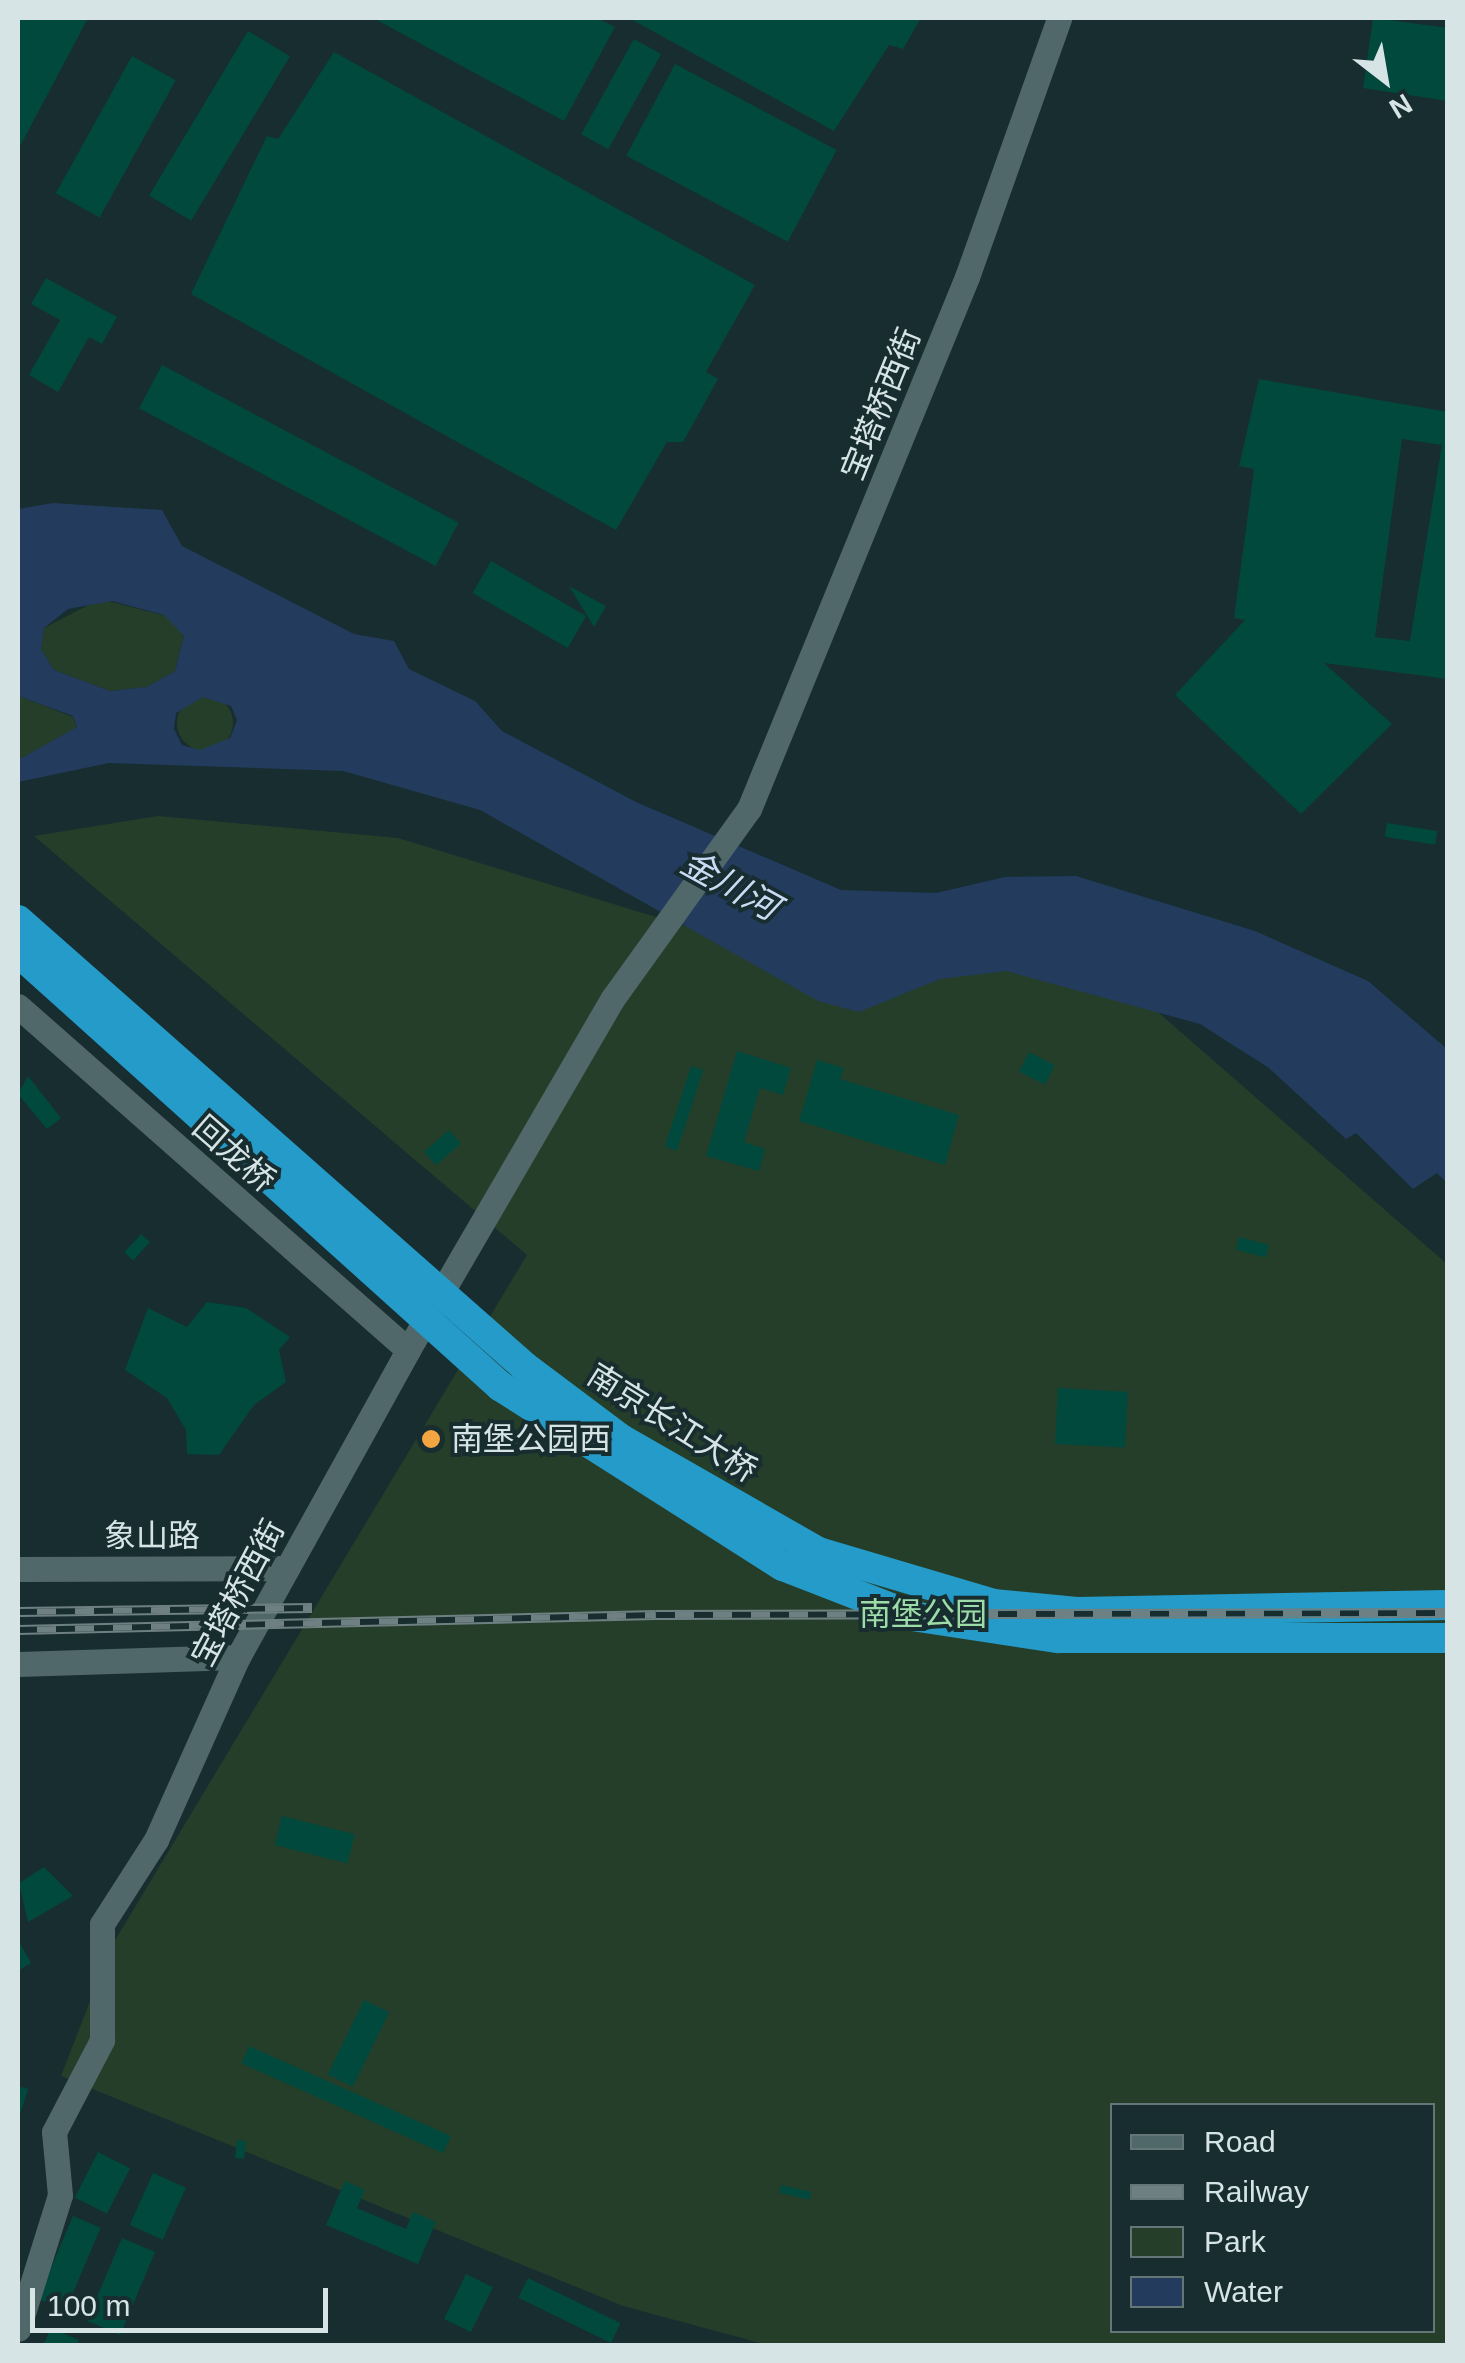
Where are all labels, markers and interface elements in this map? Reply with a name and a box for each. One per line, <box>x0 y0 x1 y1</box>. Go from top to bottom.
north arrow <box>1335 30 1435 130</box>
text: N <box>1384 88 1417 125</box>
street label: 宝塔桥西街 <box>833 323 929 485</box>
water label: 金川河 <box>674 841 786 929</box>
street label: 回龙桥 <box>185 1108 283 1200</box>
street label: 南京长江大桥 <box>580 1356 764 1490</box>
place label: 南堡公园西 <box>451 1420 611 1458</box>
marker: 南堡公园西 <box>420 1428 442 1450</box>
street label: 宝塔桥西街 <box>183 1513 293 1673</box>
street label: 象山路 <box>104 1517 200 1555</box>
park label: 南堡公园 <box>859 1595 987 1633</box>
legend <box>1110 2103 1435 2333</box>
text: Road <box>1204 2125 1276 2158</box>
text: Railway <box>1204 2175 1309 2208</box>
text: Park <box>1204 2225 1266 2258</box>
scale bar <box>35 2268 332 2330</box>
text: Water <box>1204 2275 1283 2308</box>
text: 100 m <box>47 2289 130 2322</box>

